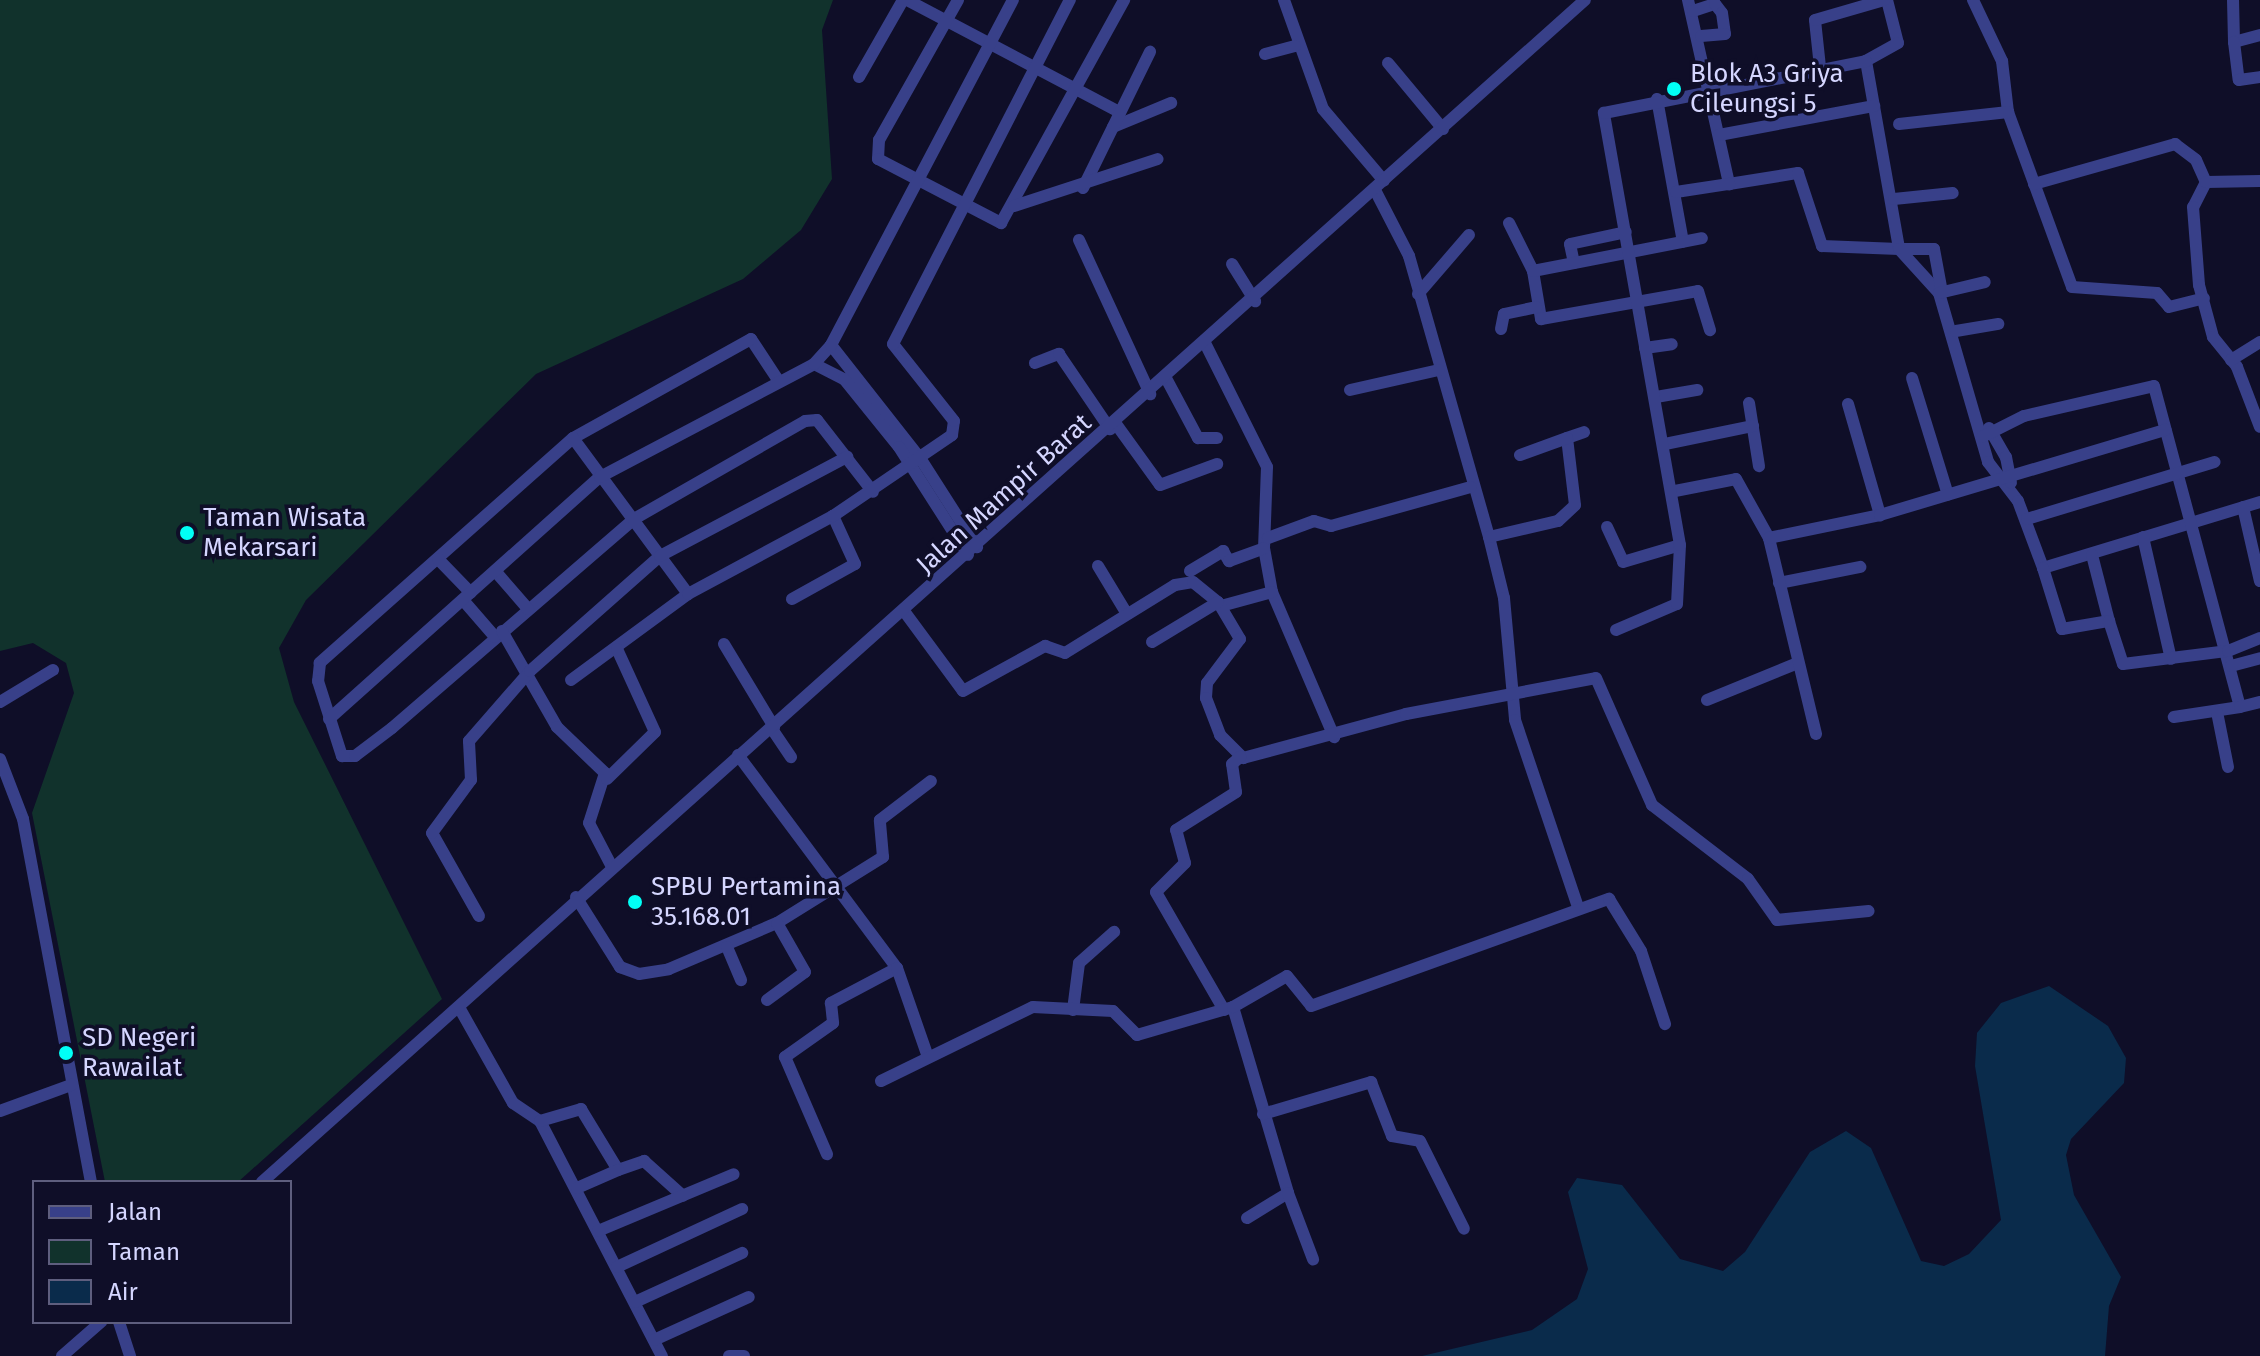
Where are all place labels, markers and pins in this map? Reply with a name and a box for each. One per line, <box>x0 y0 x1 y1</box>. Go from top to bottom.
place label: Blok A3 Griya Cileungsi 5 <box>1690 58 1844 120</box>
marker: Blok A3 Griya Cileungsi 5 <box>1665 80 1683 98</box>
place label: Taman Wisata Mekarsari <box>203 502 366 564</box>
marker: Taman Wisata Mekarsari <box>178 524 196 542</box>
place label: SPBU Pertamina 35.168.01 <box>651 871 841 932</box>
marker: SPBU Pertamina 35.168.01 <box>626 893 644 911</box>
place label: SD Negeri Rawailat <box>82 1022 196 1084</box>
marker: SD Negeri Rawailat <box>57 1044 75 1062</box>

